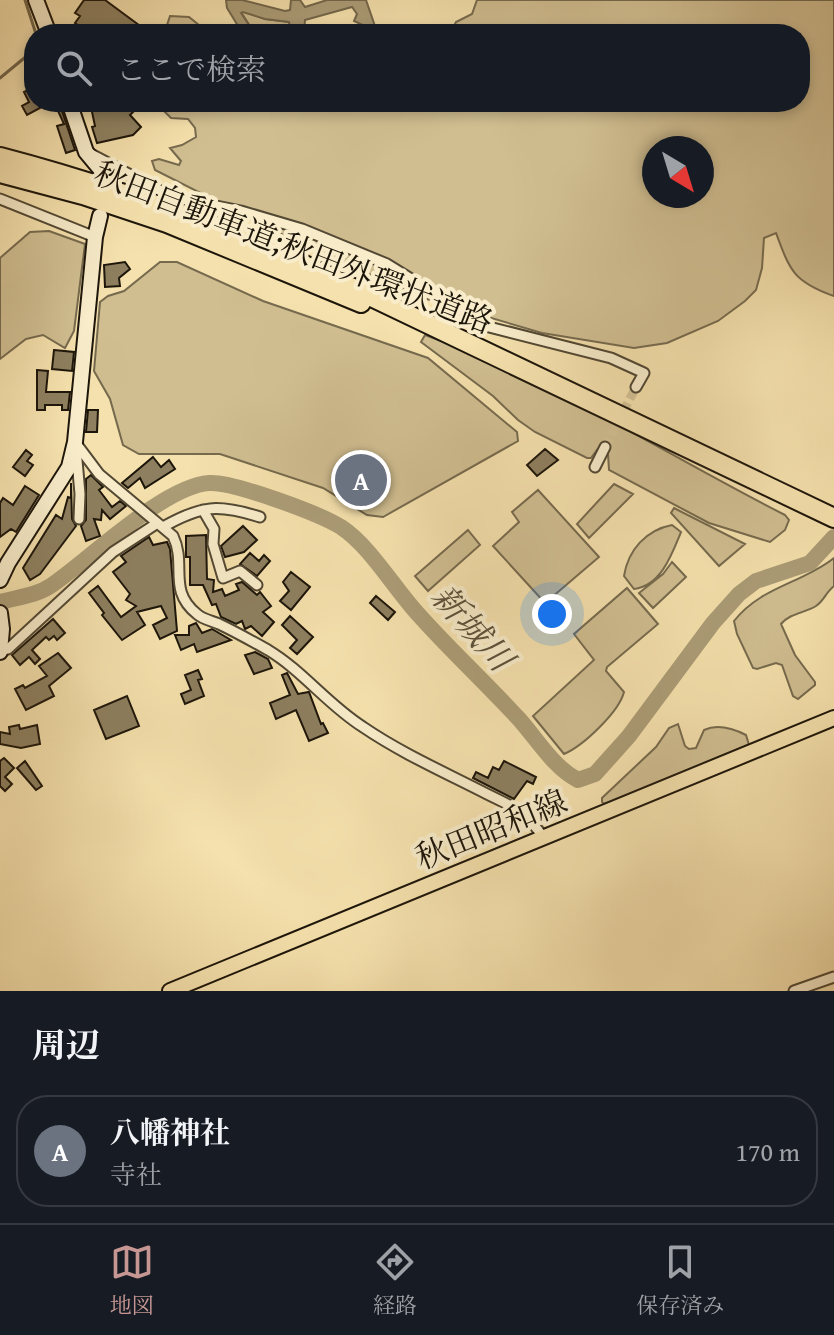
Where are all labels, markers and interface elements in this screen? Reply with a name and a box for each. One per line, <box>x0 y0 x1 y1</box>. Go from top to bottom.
search box <box>24 24 810 112</box>
icon: search <box>52 46 96 90</box>
text: ここで検索 <box>116 47 266 91</box>
north arrow <box>642 136 714 208</box>
street label: 秋田自動車道;秋田外環状道路 <box>88 149 500 345</box>
pin: A <box>335 450 387 510</box>
water label: 新城川 <box>421 573 528 684</box>
your location <box>532 594 572 634</box>
street label: 秋田昭和線 <box>408 777 574 881</box>
text: 周辺 <box>32 1020 100 1069</box>
text: 八幡神社 <box>110 1110 230 1154</box>
text: A <box>52 1132 68 1171</box>
text: 170 m <box>735 1132 800 1171</box>
text: 寺社 <box>110 1155 162 1194</box>
tab: 地図 <box>110 1240 154 1321</box>
tab: 経路 <box>373 1240 417 1321</box>
tab: 保存済み <box>636 1240 724 1321</box>

